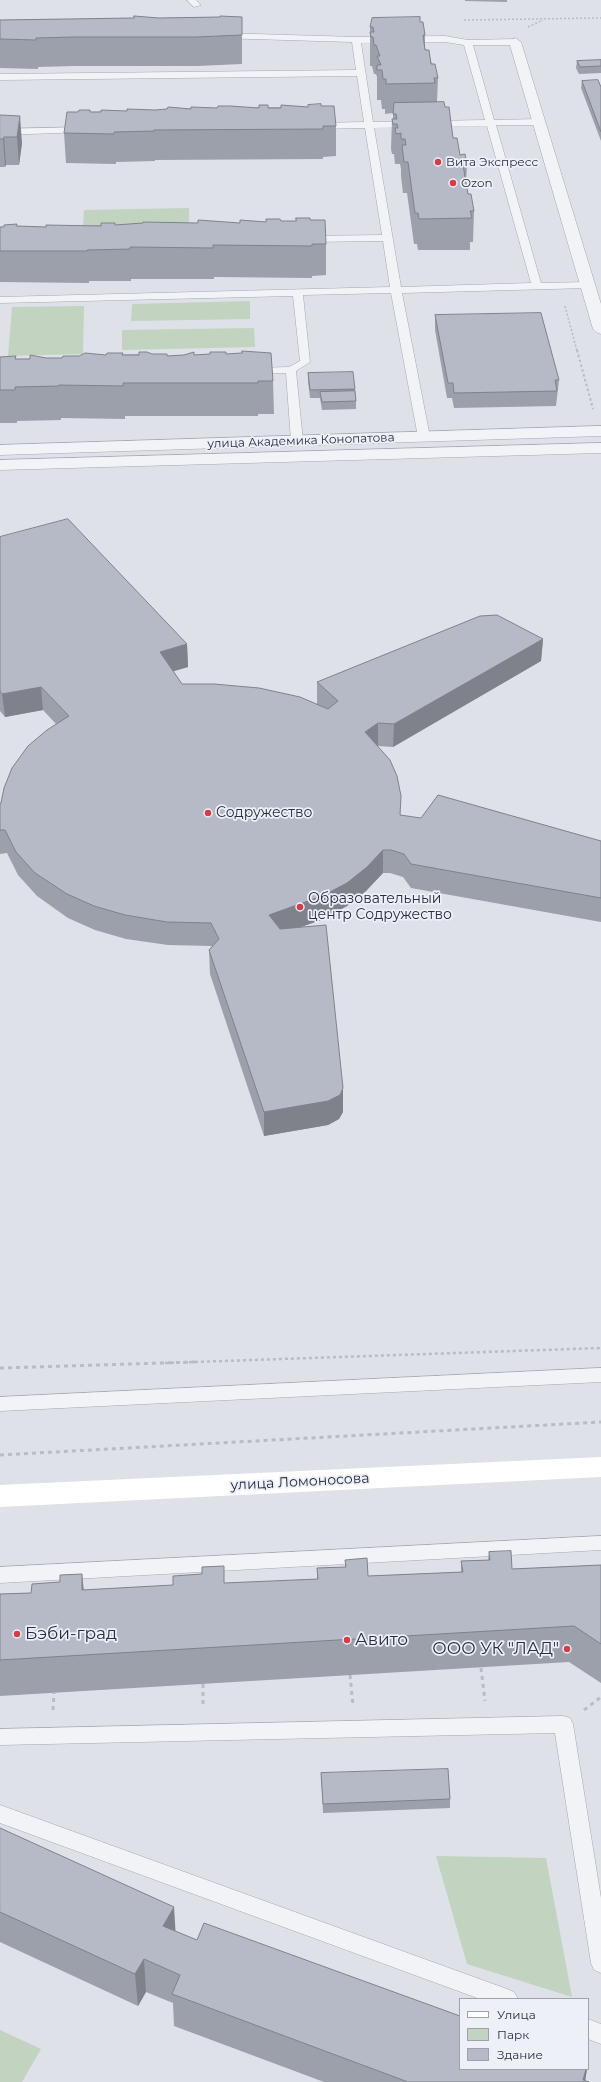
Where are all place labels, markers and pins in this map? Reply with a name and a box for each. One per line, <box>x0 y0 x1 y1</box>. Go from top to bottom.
place label: Вита Экспресс <box>446 155 538 169</box>
marker: Вита Экспресс <box>433 157 443 167</box>
place label: Ozon <box>461 176 493 190</box>
marker: Ozon <box>448 178 458 188</box>
place label: Содружество <box>216 805 312 821</box>
marker: Содружество <box>203 808 213 818</box>
place label: Образовательный центр Содружество <box>308 891 452 924</box>
marker: Образовательный центр Содружество <box>295 902 305 912</box>
place label: Бэби-град <box>25 1624 117 1644</box>
marker: Бэби-град <box>12 1629 22 1639</box>
place label: Авито <box>355 1630 408 1650</box>
marker: Авито <box>342 1635 352 1645</box>
place label: ООО УК "ЛАД" <box>432 1639 559 1659</box>
marker: ООО УК "ЛАД" <box>562 1644 572 1654</box>

